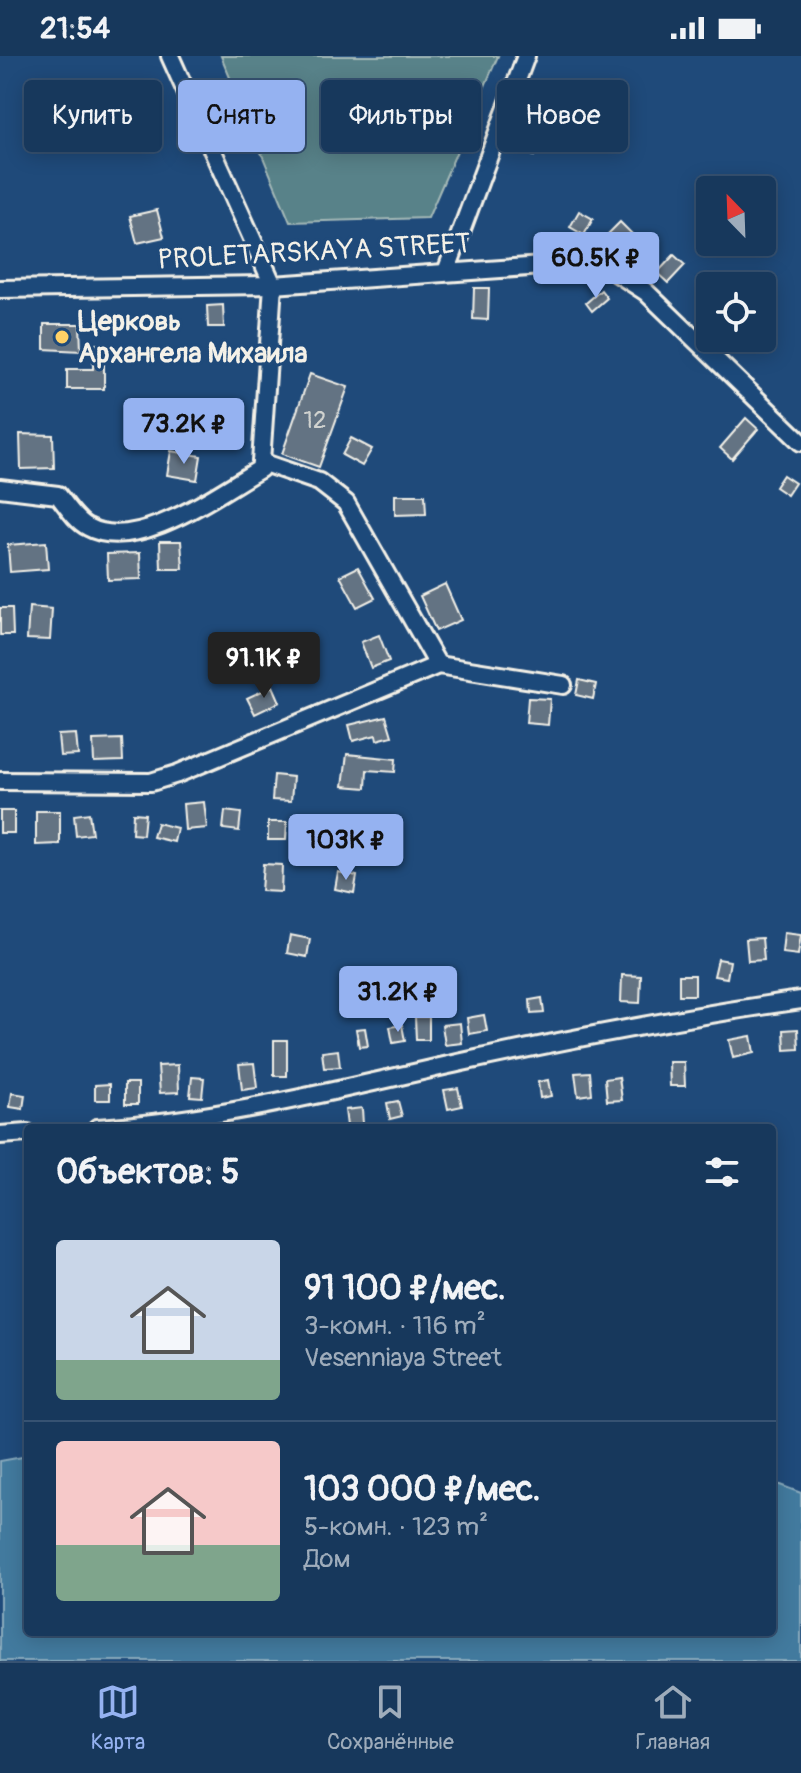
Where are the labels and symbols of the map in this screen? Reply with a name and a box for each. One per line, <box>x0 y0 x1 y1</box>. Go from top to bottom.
north arrow <box>696 176 776 256</box>
street label: PROLETARSKAYA STREET <box>157 226 471 278</box>
pin: 60.5K ₽ <box>522 232 670 300</box>
place label: Церковь Архангела Михаила <box>78 304 307 371</box>
marker: Церковь Архангела Михаила <box>53 328 71 346</box>
pin: 73.2K ₽ <box>110 398 258 466</box>
house number: 12 <box>304 406 326 435</box>
pin: 91.1K ₽ <box>190 632 338 700</box>
pin: 103K ₽ <box>281 814 411 882</box>
pin: 31.2K ₽ <box>324 966 472 1034</box>

